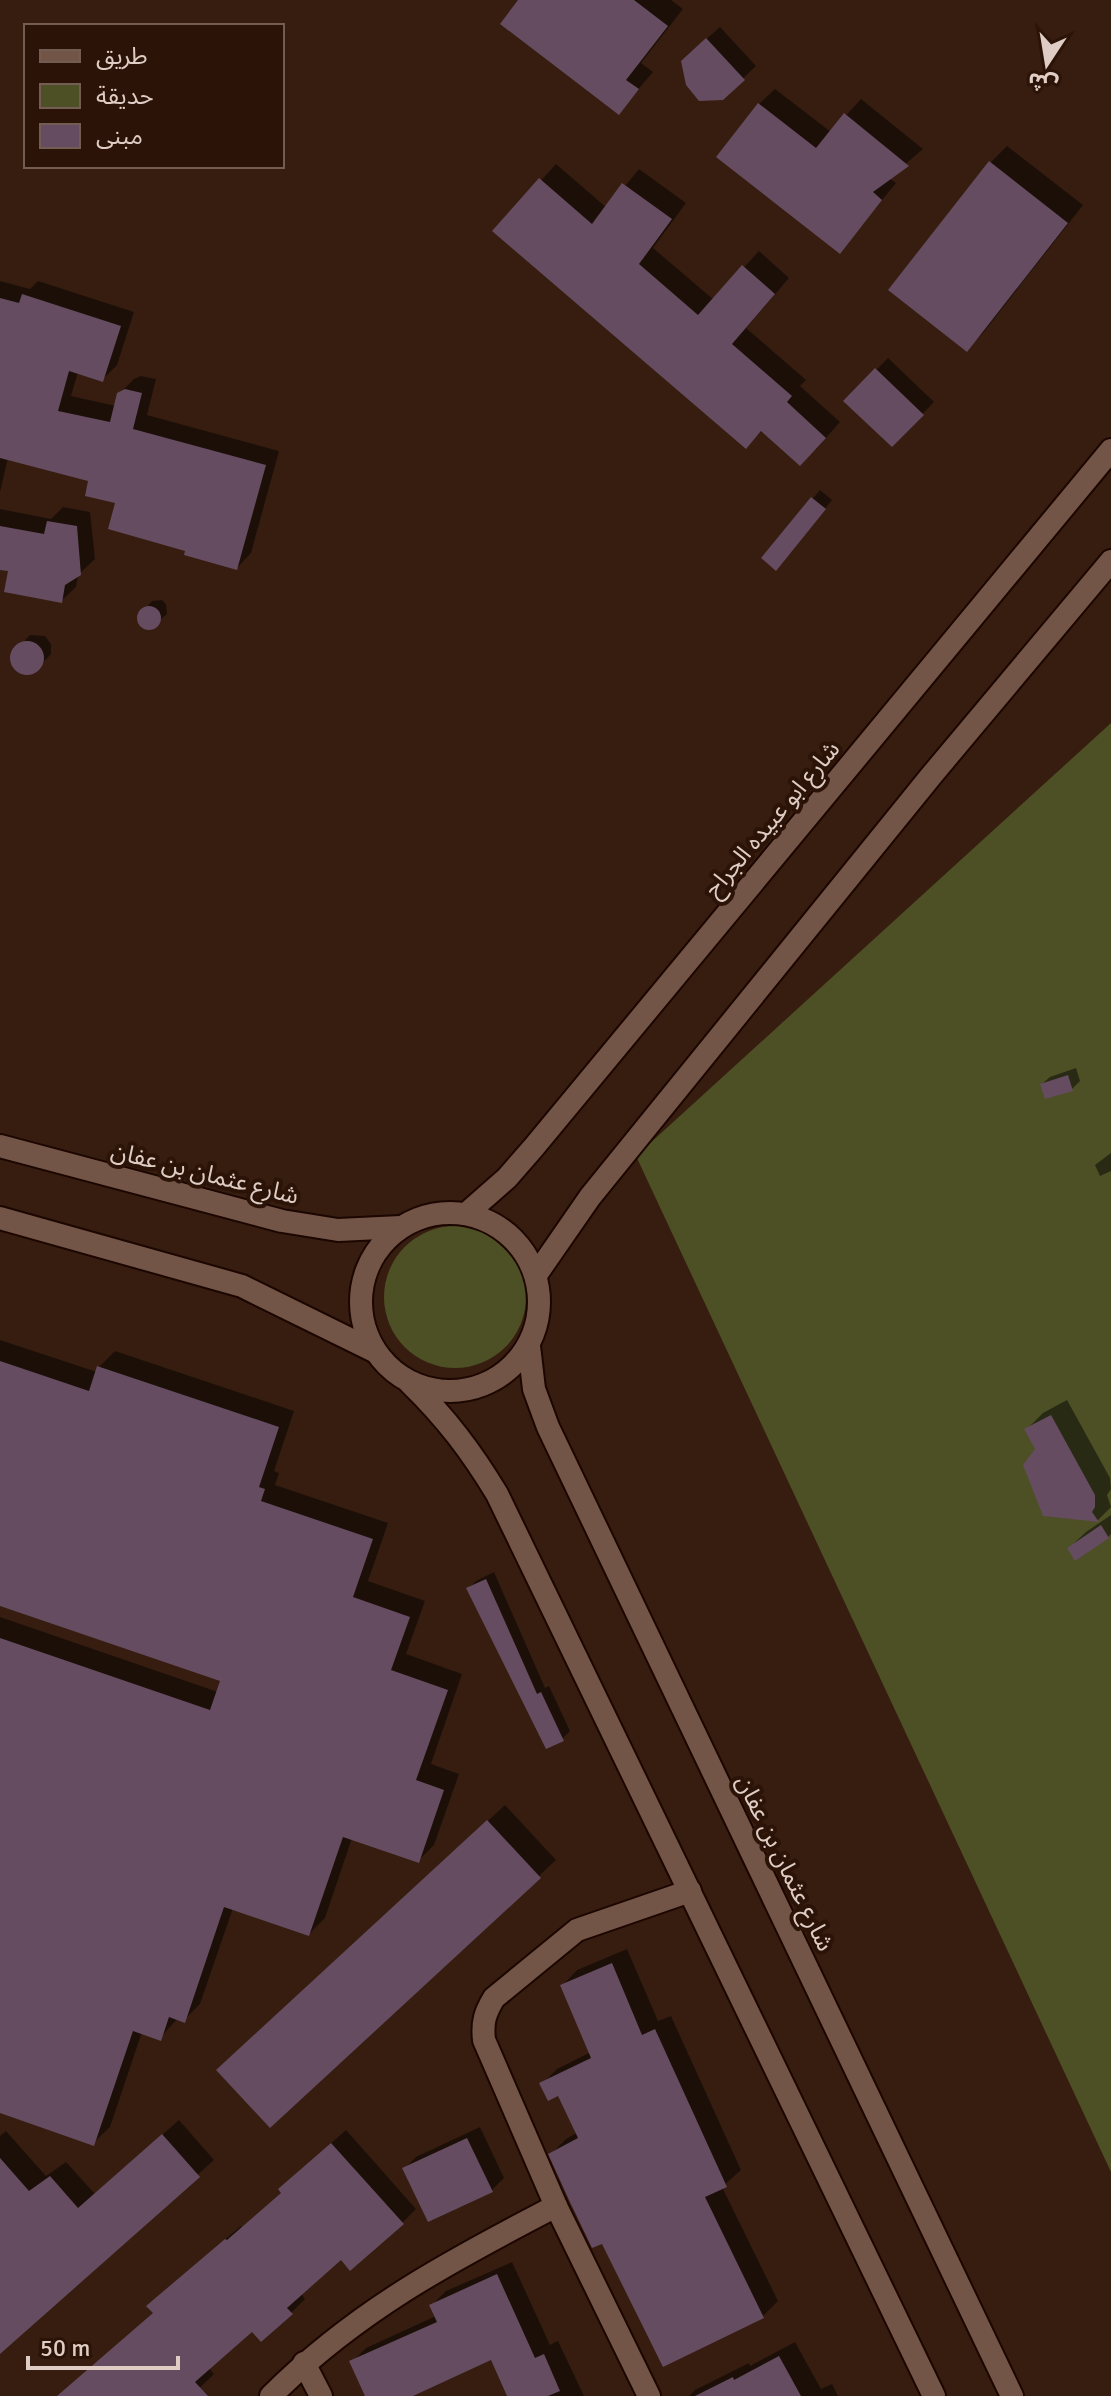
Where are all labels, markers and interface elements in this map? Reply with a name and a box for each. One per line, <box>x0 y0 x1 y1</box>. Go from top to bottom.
legend <box>24 24 284 168</box>
north arrow <box>1007 24 1087 104</box>
text: طريق <box>96 41 148 71</box>
text: ش <box>1025 67 1060 99</box>
text: حديقة <box>96 81 154 111</box>
text: مبنى <box>96 121 143 151</box>
street label: شارع ابو عبيده الجراح <box>698 735 848 905</box>
street label: شارع عثمان بن عفان <box>108 1135 302 1213</box>
street label: شارع عثمان بن عفان <box>728 1770 841 1957</box>
scale bar <box>28 2320 178 2370</box>
text: 50 m <box>40 2333 90 2363</box>

